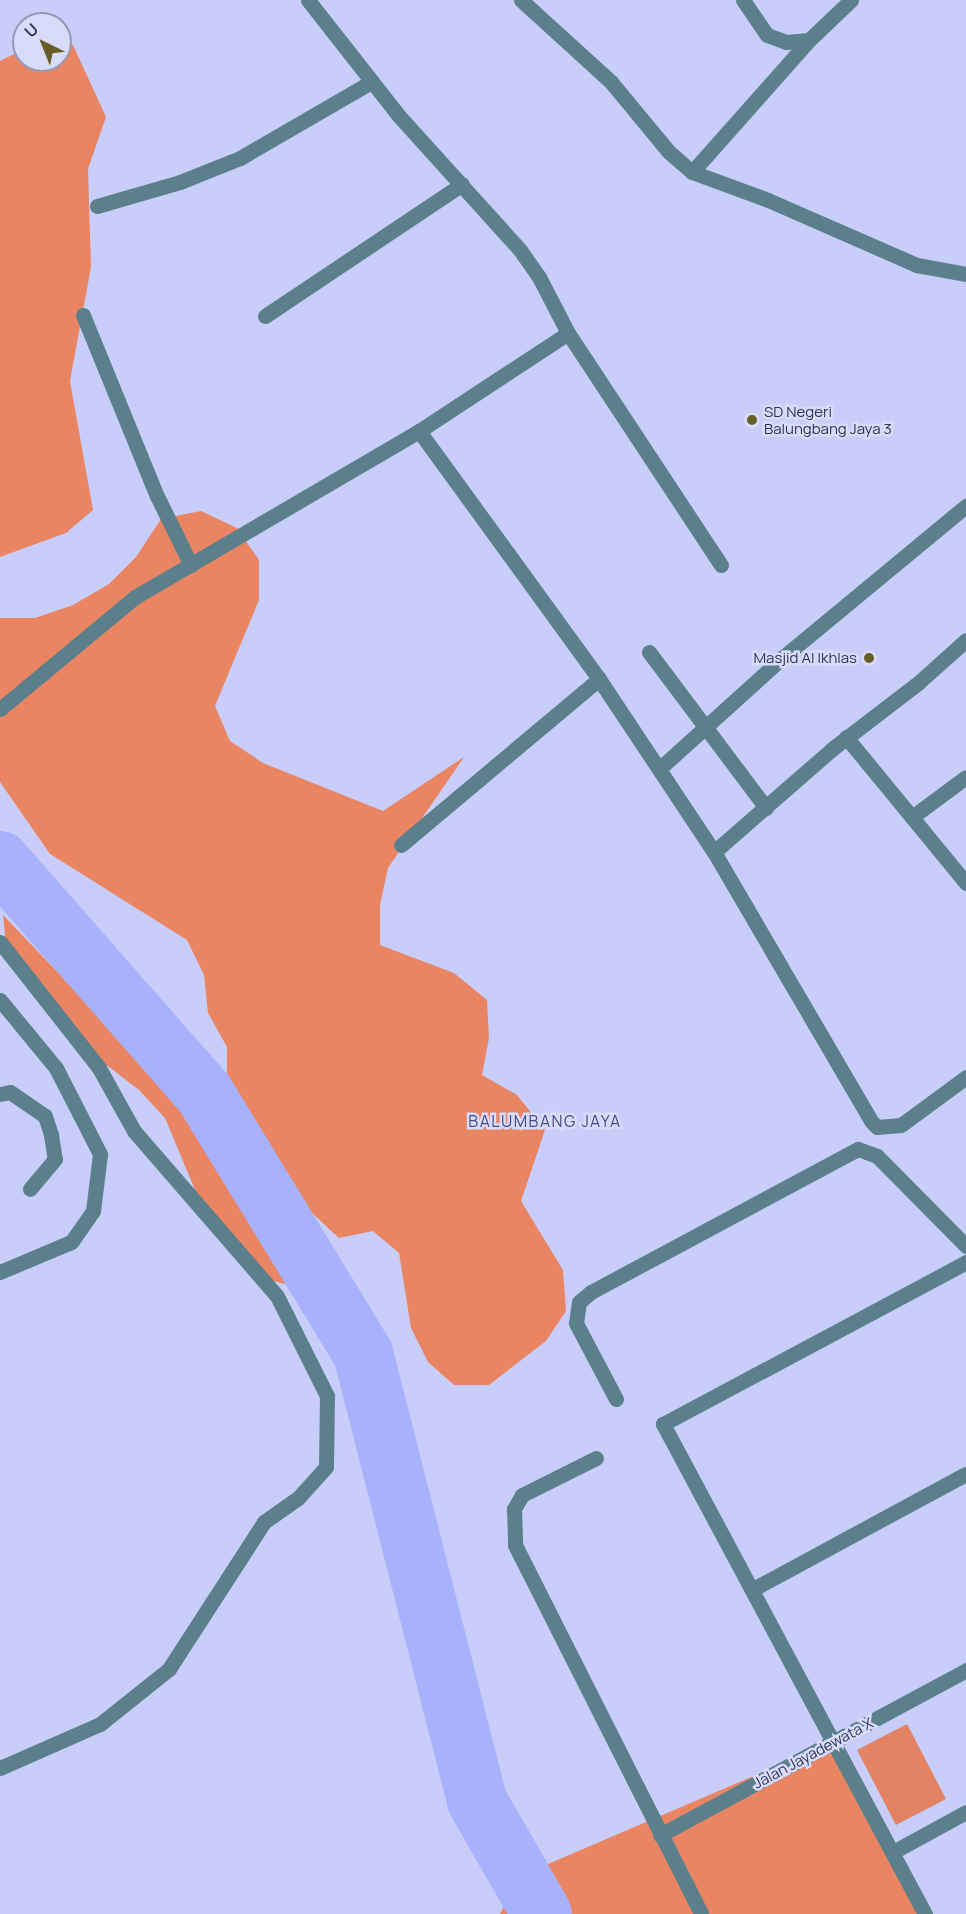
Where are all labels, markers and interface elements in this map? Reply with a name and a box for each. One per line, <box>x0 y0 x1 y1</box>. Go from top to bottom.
north arrow <box>12 12 72 72</box>
text: U <box>19 18 43 42</box>
place label: SD Negeri Balungbang Jaya 3 <box>764 402 892 437</box>
marker: SD Negeri Balungbang Jaya 3 <box>745 413 759 427</box>
place label: Masjid Al Ikhlas <box>753 649 857 667</box>
marker: Masjid Al Ikhlas <box>862 651 876 665</box>
district label: BALUMBANG JAYA <box>468 1111 622 1131</box>
street label: Jalan Jayadewata X <box>750 1714 876 1792</box>

